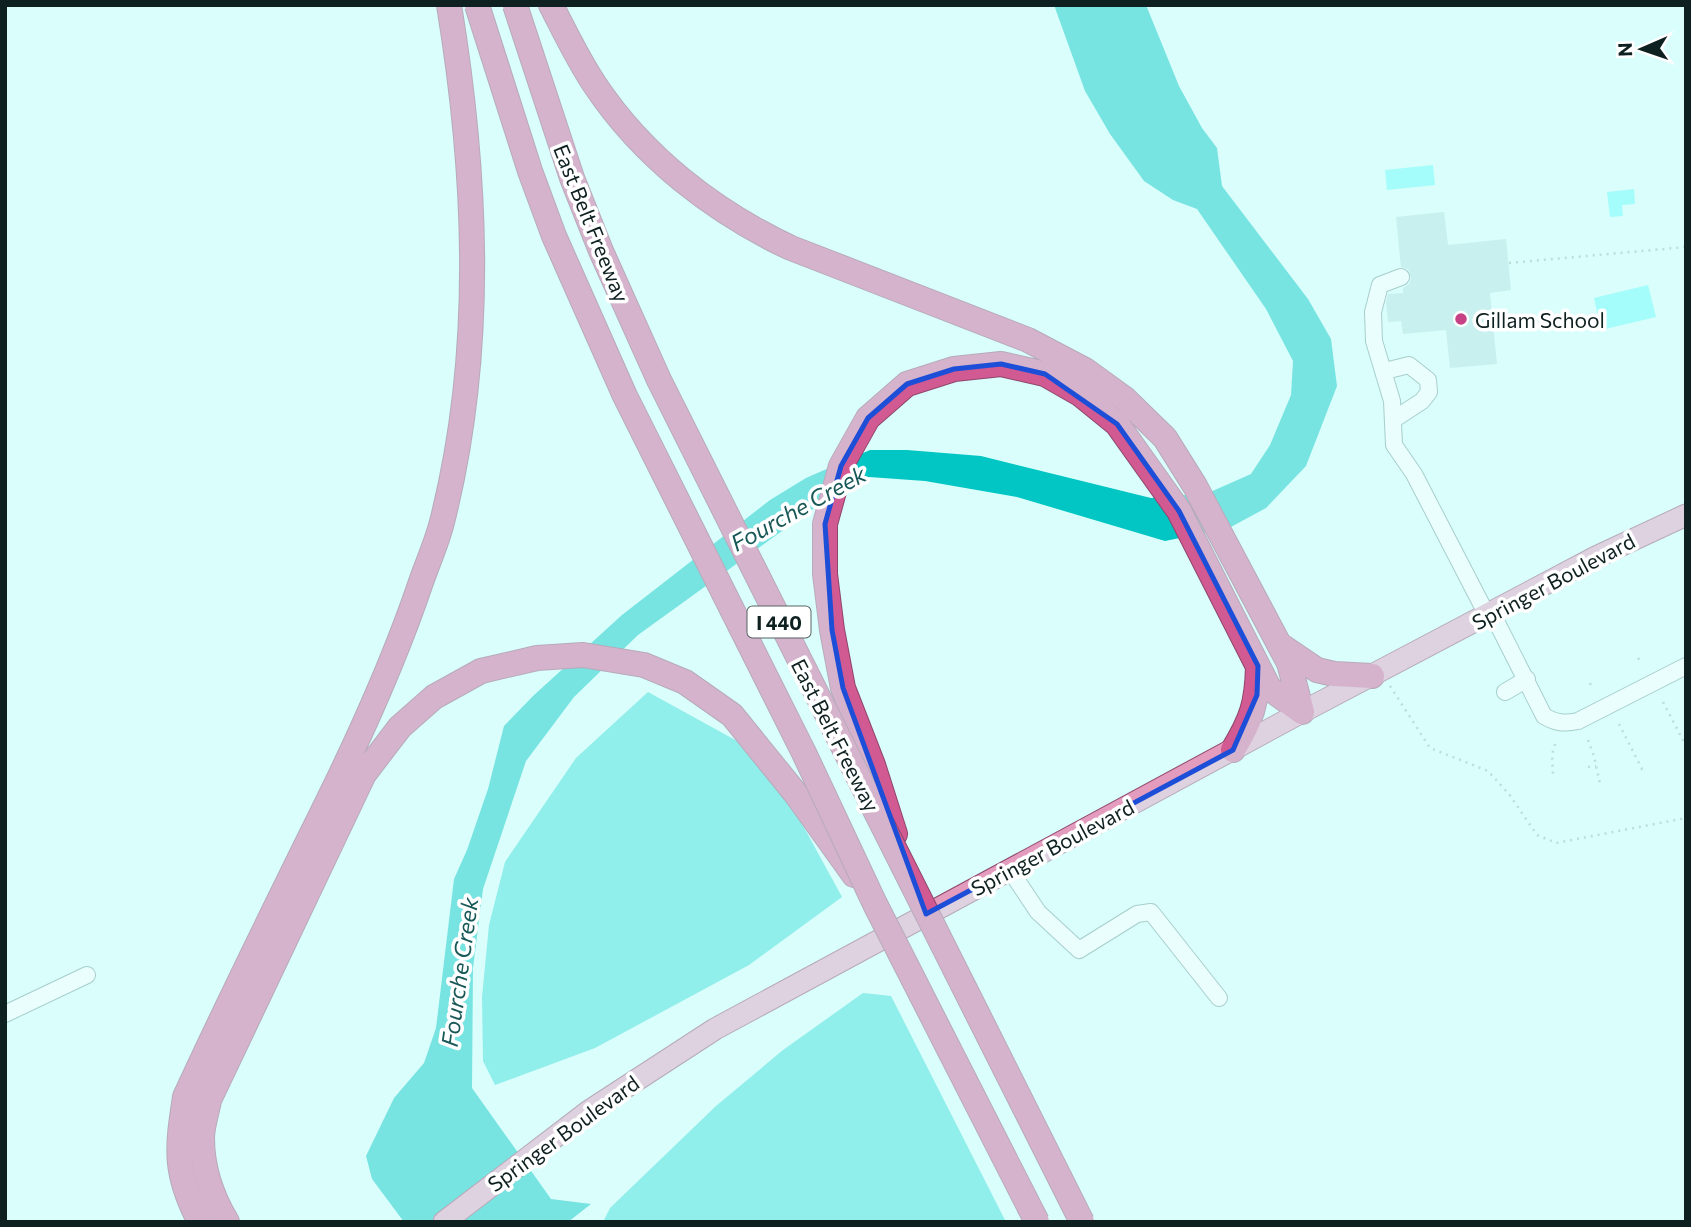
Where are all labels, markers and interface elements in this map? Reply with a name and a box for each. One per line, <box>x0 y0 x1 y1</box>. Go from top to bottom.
north arrow <box>1607 14 1677 84</box>
text: N <box>1613 42 1636 57</box>
street label: East Belt Freeway <box>549 140 635 306</box>
place label: Gillam School <box>1475 307 1605 332</box>
marker: Gillam School <box>1453 311 1469 327</box>
water label: Fourche Creek <box>725 459 871 557</box>
street label: Springer Boulevard <box>1467 527 1639 635</box>
road number: I 440 <box>748 607 810 638</box>
street label: East Belt Freeway <box>787 654 885 816</box>
street label: Springer Boulevard <box>966 793 1138 901</box>
water label: Fourche Creek <box>435 895 483 1048</box>
street label: Springer Boulevard <box>482 1070 644 1196</box>

